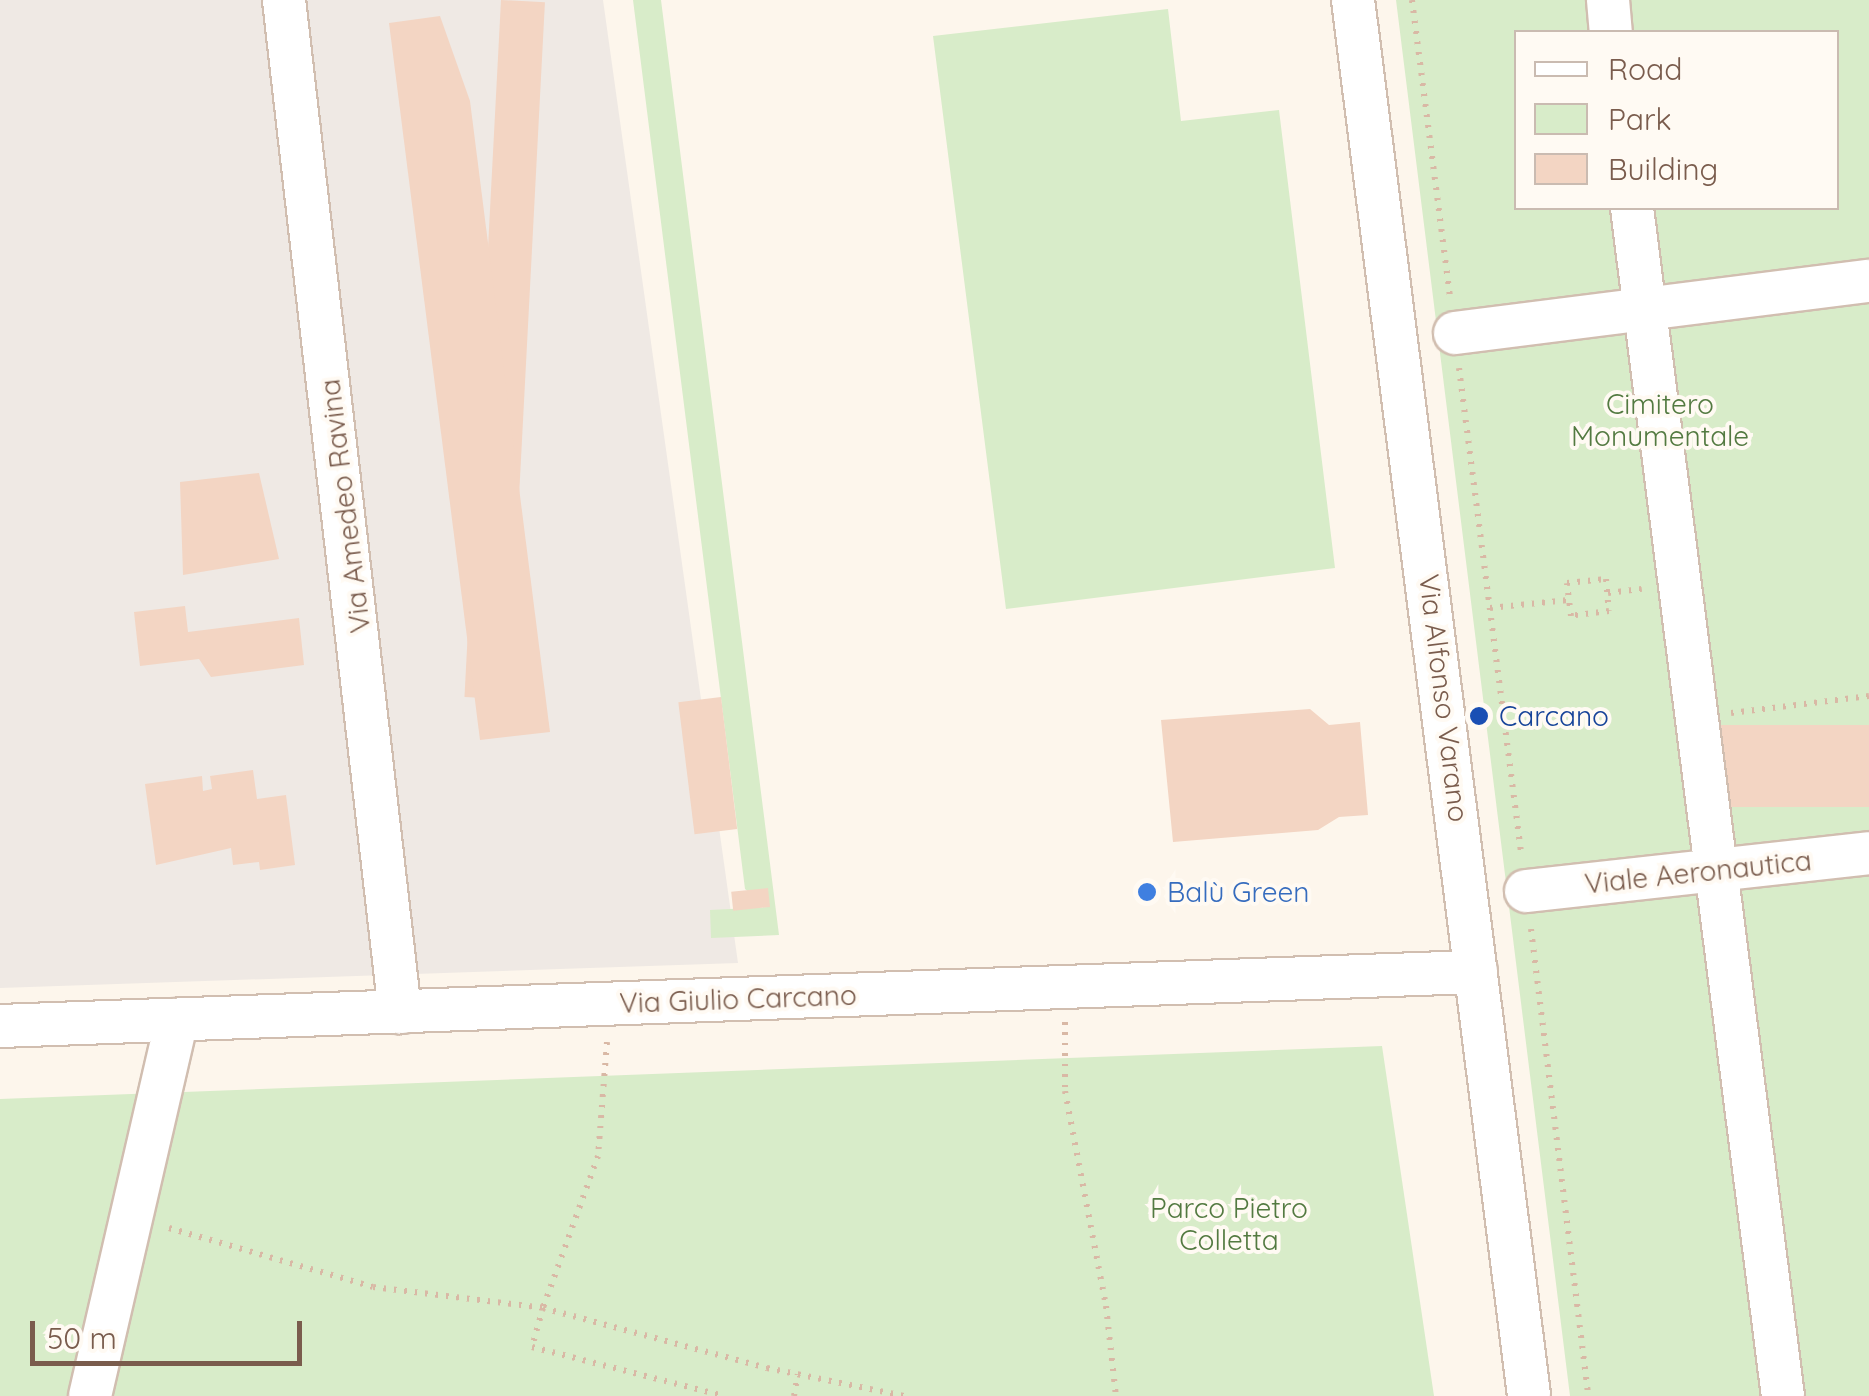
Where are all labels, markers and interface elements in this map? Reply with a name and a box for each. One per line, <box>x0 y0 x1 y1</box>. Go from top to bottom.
legend <box>1514 30 1839 210</box>
text: Road <box>1608 50 1682 88</box>
text: Park <box>1608 100 1672 138</box>
text: Building <box>1608 150 1718 188</box>
street label: Via Amedeo Ravina <box>313 377 377 635</box>
park label: Cimitero Monumentale <box>1571 387 1749 453</box>
street label: Via Alfonso Varano <box>1412 572 1476 824</box>
place label: Carcano <box>1499 699 1609 733</box>
marker: Carcano <box>1468 705 1490 727</box>
street label: Viale Aeronautica <box>1583 843 1813 901</box>
place label: Balù Green <box>1167 875 1310 909</box>
marker: Balù Green <box>1136 881 1158 903</box>
street label: Via Giulio Carcano <box>619 978 857 1020</box>
park label: Parco Pietro Colletta <box>1150 1191 1308 1257</box>
scale bar <box>35 1301 308 1363</box>
text: 50 m <box>47 1319 117 1357</box>

